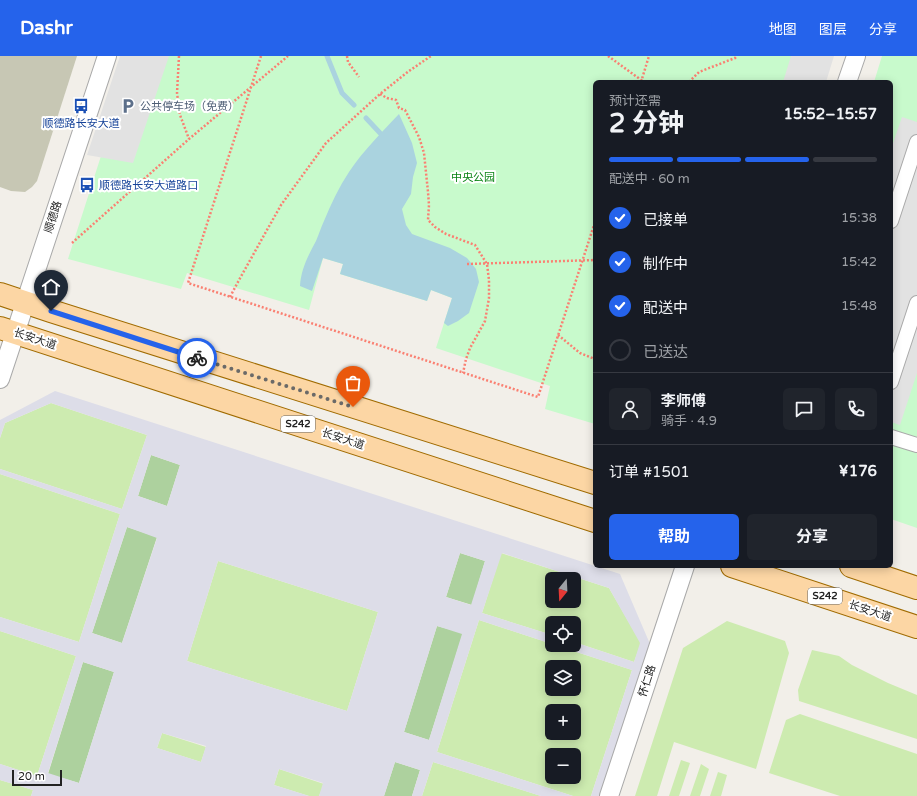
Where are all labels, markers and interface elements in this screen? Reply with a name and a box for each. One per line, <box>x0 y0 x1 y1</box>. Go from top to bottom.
text: Dashr <box>20 17 73 39</box>
text: 地图 <box>769 21 797 38</box>
text: 图层 <box>819 21 847 38</box>
text: 分享 <box>869 21 897 38</box>
text: 预计还需 <box>609 93 661 109</box>
bus stop icon: 顺德路长安大道 <box>72 97 90 115</box>
parking icon: 公共停车场（免费） <box>119 97 137 115</box>
place label: 公共停车场（免费） <box>140 100 239 113</box>
text: 15:52–15:57 <box>784 105 877 123</box>
text: 2 分钟 <box>609 108 684 139</box>
place label: 顺德路长安大道 <box>43 117 120 130</box>
park label: 中央公园 <box>451 171 495 184</box>
text: 配送中 · 60 m <box>609 171 690 187</box>
bus stop icon: 顺德路长安大道路口 <box>78 176 96 194</box>
place label: 顺德路长安大道路口 <box>99 179 198 192</box>
street label: 顺德路 <box>42 199 64 235</box>
icon: check <box>609 207 631 229</box>
text: 15:38 <box>841 210 877 226</box>
text: 已接单 <box>643 211 688 229</box>
icon: check <box>609 251 631 273</box>
text: 15:42 <box>841 254 877 270</box>
text: 制作中 <box>643 255 688 273</box>
pin <box>34 270 68 311</box>
icon: home <box>40 276 62 298</box>
icon: check <box>609 295 631 317</box>
text: 15:48 <box>841 298 877 314</box>
text: 配送中 <box>643 299 688 317</box>
street label: 长安大道 <box>12 326 58 352</box>
courier <box>177 338 217 378</box>
text: 已送达 <box>643 343 688 361</box>
icon: bike <box>186 347 208 369</box>
pin <box>336 366 370 407</box>
icon: bag <box>342 372 364 394</box>
button: person <box>609 388 651 430</box>
button: chat <box>783 388 825 430</box>
button: phone <box>835 388 877 430</box>
text: 李师傅 <box>661 392 706 410</box>
text: 骑手 · 4.9 <box>661 413 717 429</box>
road number: S242 <box>281 416 315 432</box>
street label: 长安大道 <box>320 426 366 452</box>
text: ¥176 <box>839 462 877 480</box>
text: 订单 #1501 <box>609 463 690 481</box>
button: 帮助 <box>609 514 739 560</box>
button: 分享 <box>747 514 877 560</box>
north arrow <box>545 572 581 608</box>
map controls <box>545 572 581 784</box>
road number: S242 <box>808 588 842 604</box>
street label: 长安大道 <box>847 598 893 624</box>
button: locate <box>545 616 581 652</box>
button: layers <box>545 660 581 696</box>
street label: 怀仁路 <box>636 663 658 699</box>
button: + <box>545 704 581 740</box>
button: − <box>545 748 581 784</box>
scale bar <box>12 768 62 787</box>
text: 20 m <box>18 770 45 783</box>

